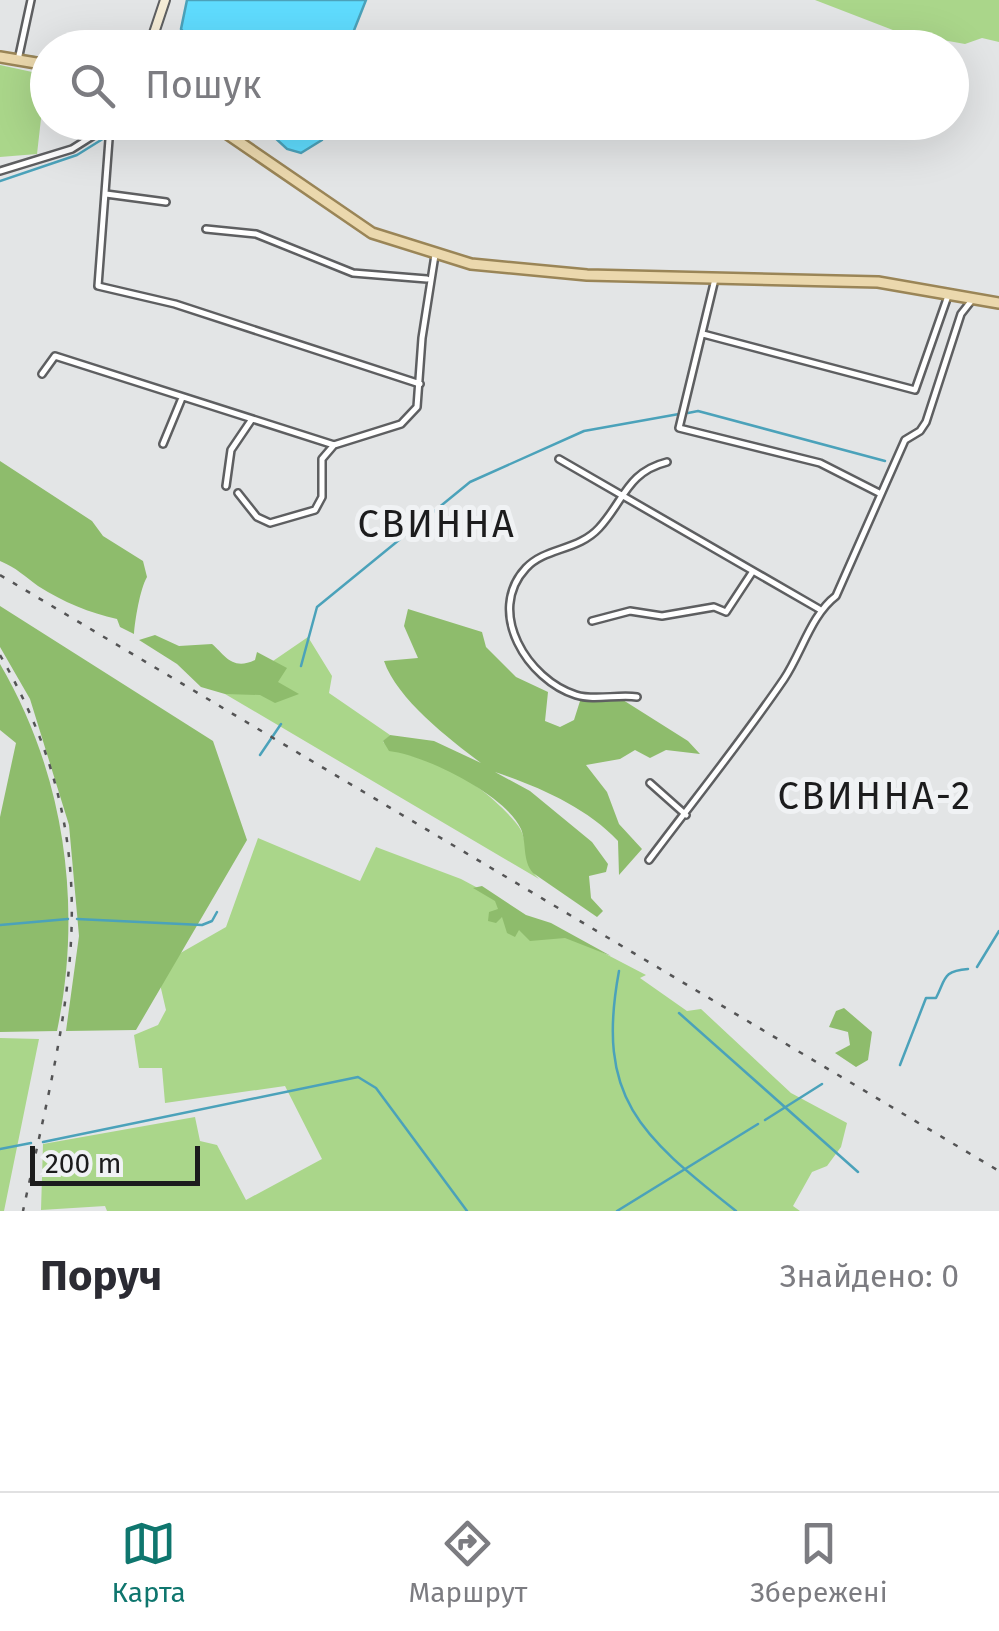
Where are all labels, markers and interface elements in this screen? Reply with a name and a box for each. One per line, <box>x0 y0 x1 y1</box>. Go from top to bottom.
search box <box>30 30 969 140</box>
icon: search <box>65 58 120 113</box>
text: Пошук <box>145 62 262 108</box>
district label: СВИННА <box>358 501 516 547</box>
district label: СВИННА-2 <box>777 773 973 819</box>
scale bar <box>30 1141 200 1186</box>
text: 200 m <box>45 1147 122 1180</box>
text: Поруч <box>40 1251 162 1301</box>
text: Знайдено: 0 <box>780 1257 959 1295</box>
tab: Карта <box>111 1516 186 1609</box>
tab: Маршрут <box>408 1516 527 1609</box>
tab: Збережені <box>750 1516 888 1609</box>

